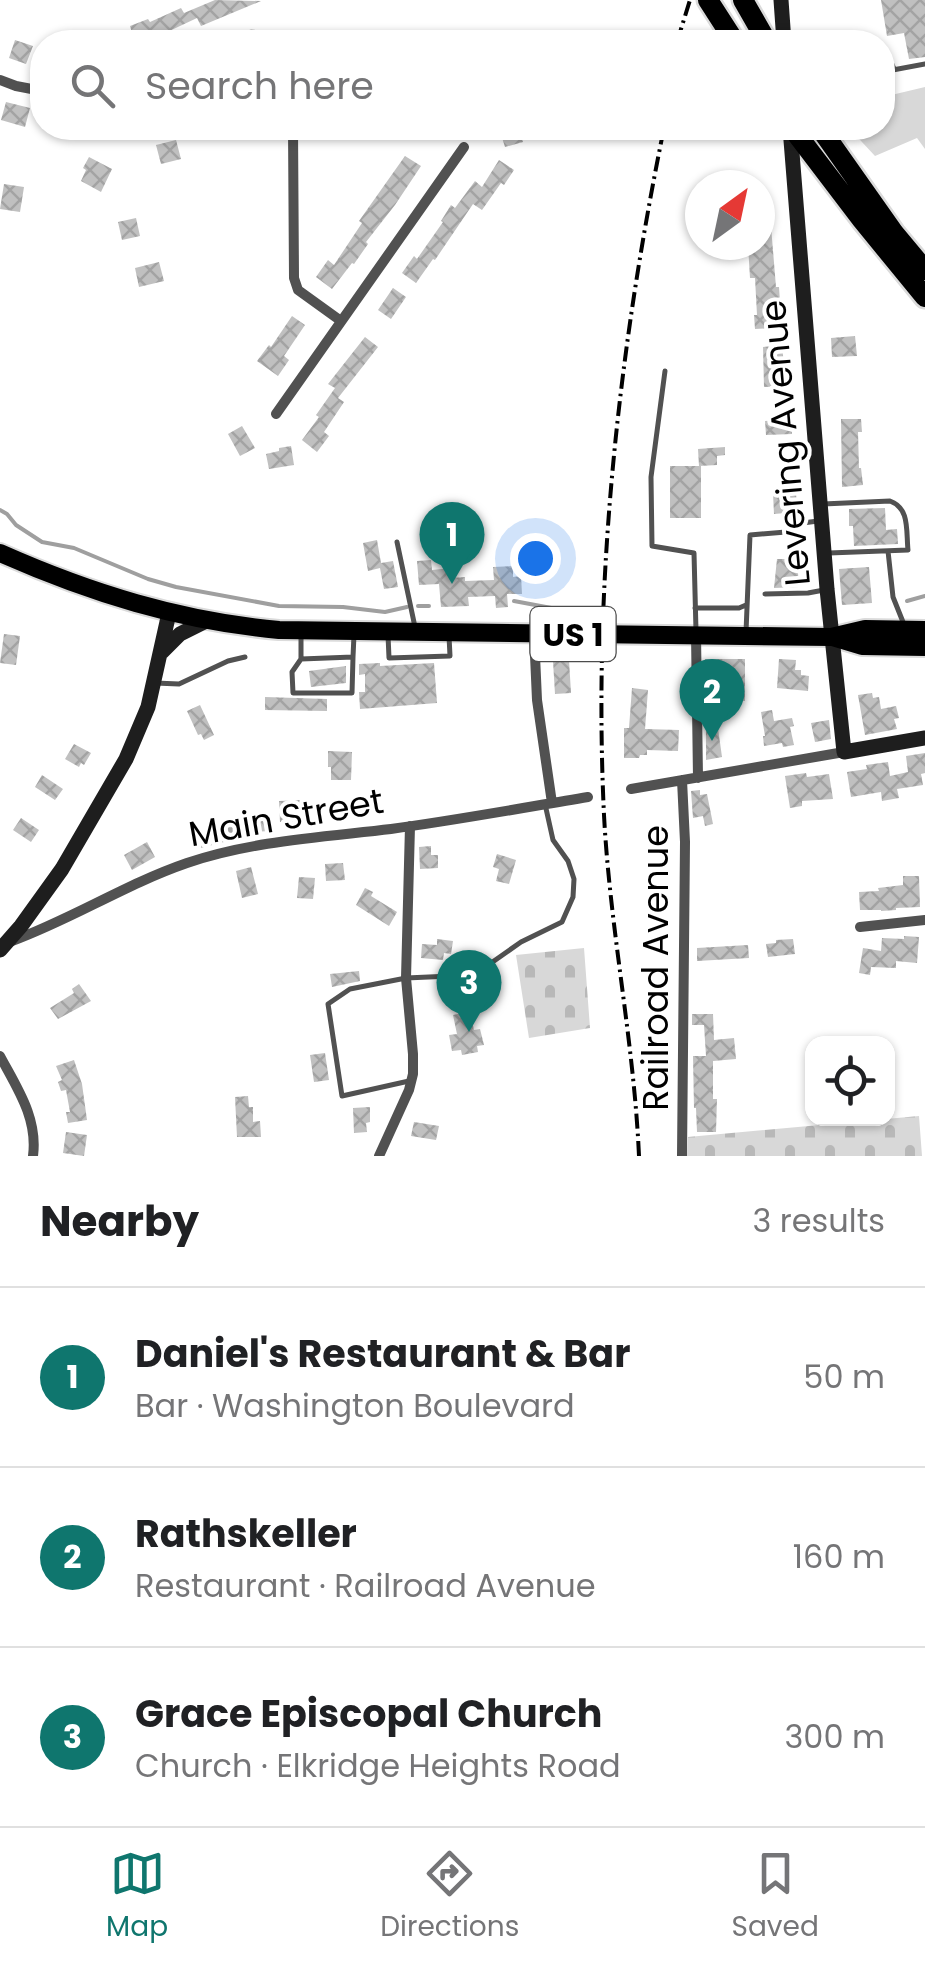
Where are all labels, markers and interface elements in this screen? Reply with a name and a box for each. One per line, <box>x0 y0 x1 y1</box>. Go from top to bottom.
search box <box>30 30 895 140</box>
icon: search <box>65 58 120 113</box>
text: Search here <box>145 59 374 112</box>
north arrow <box>685 170 775 260</box>
street label: Levering Avenue <box>748 298 822 588</box>
pin: 1 <box>420 502 484 584</box>
your location <box>510 533 561 584</box>
road number: US 1 <box>530 607 616 661</box>
pin: 2 <box>680 658 744 741</box>
street label: Main Street <box>185 776 387 858</box>
street label: Railroad Avenue <box>631 825 680 1111</box>
pin: 3 <box>436 950 502 1032</box>
map controls <box>805 1036 895 1126</box>
button: locate <box>805 1036 895 1126</box>
text: Nearby <box>40 1192 199 1251</box>
text: 3 results <box>752 1198 885 1243</box>
text: Daniel's Restaurant & Bar <box>135 1327 630 1380</box>
text: 1 <box>66 1354 79 1399</box>
text: 50 m <box>803 1354 885 1399</box>
text: Bar · Washington Boulevard <box>135 1383 575 1428</box>
text: Rathskeller <box>135 1507 357 1560</box>
text: 2 <box>63 1534 82 1579</box>
text: 160 m <box>793 1534 885 1579</box>
text: Restaurant · Railroad Avenue <box>135 1563 596 1608</box>
text: Grace Episcopal Church <box>135 1687 602 1740</box>
text: 3 <box>63 1714 82 1759</box>
text: 300 m <box>784 1714 885 1759</box>
text: Church · Elkridge Heights Road <box>135 1743 621 1788</box>
tab: Map <box>106 1846 168 1948</box>
tab: Directions <box>380 1846 519 1948</box>
tab: Saved <box>732 1846 819 1948</box>

